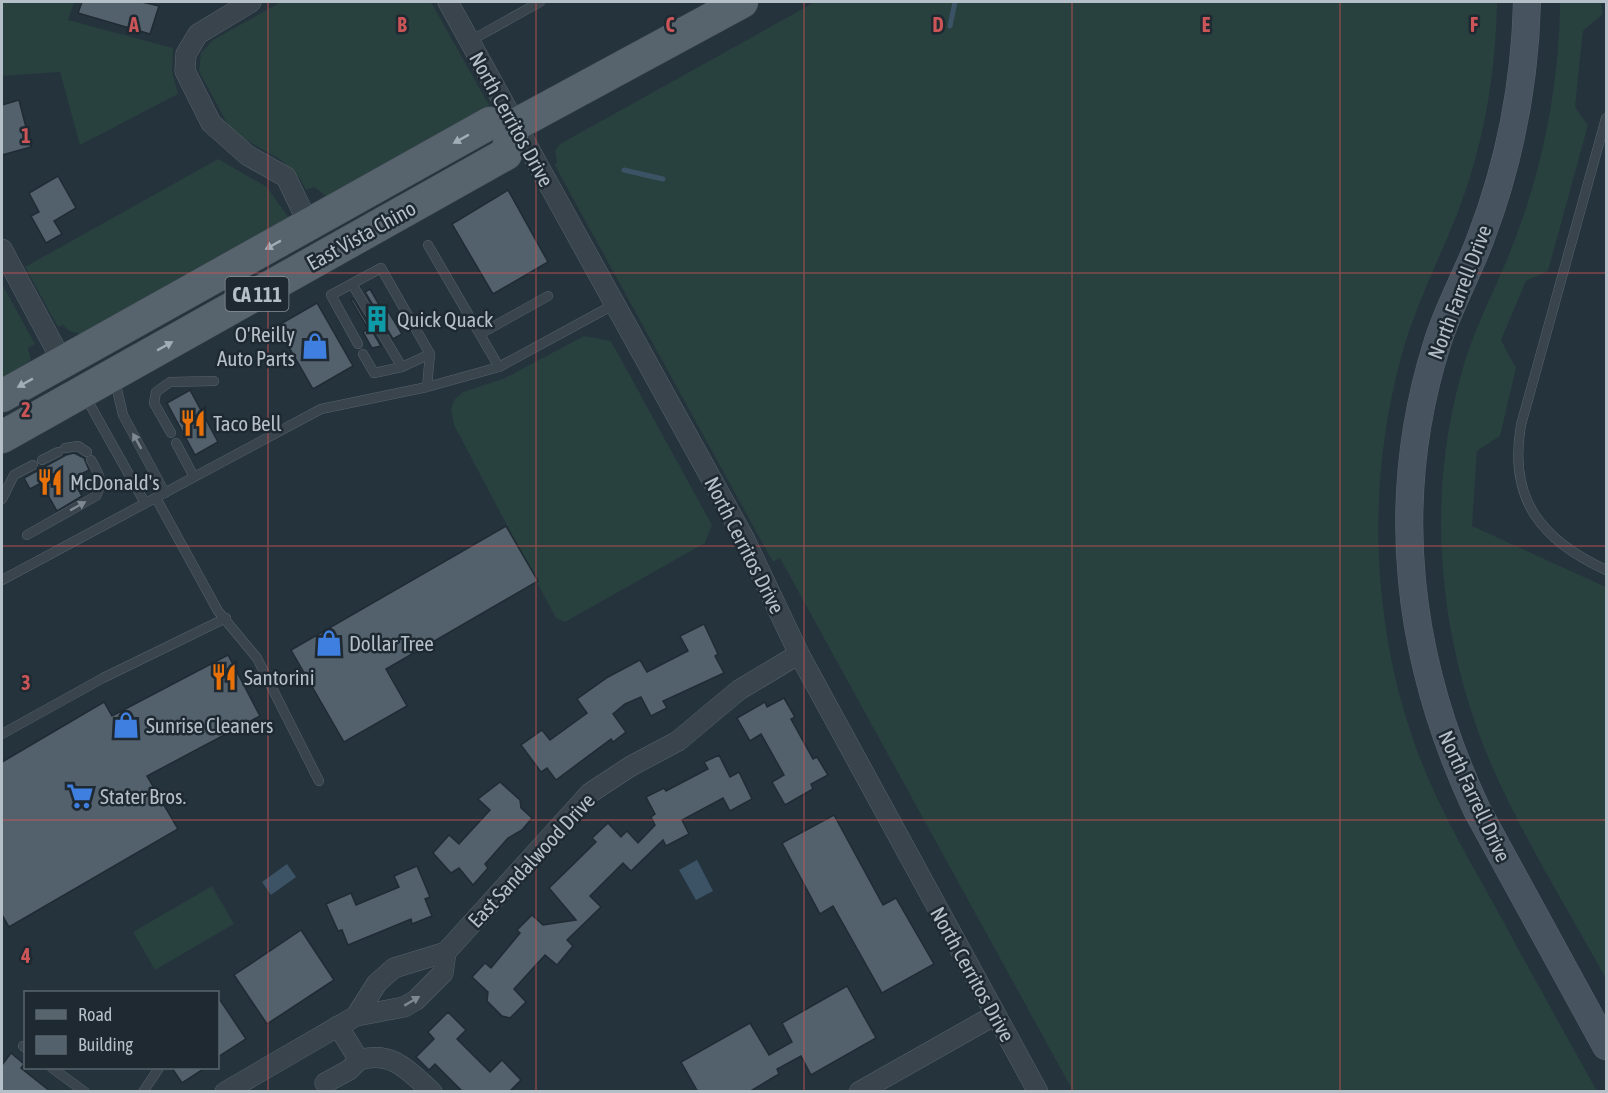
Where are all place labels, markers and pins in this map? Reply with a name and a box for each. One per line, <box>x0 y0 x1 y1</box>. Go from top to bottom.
building icon: Quick Quack <box>362 304 392 334</box>
place label: Quick Quack <box>397 307 493 331</box>
place label: O'Reilly Auto Parts <box>217 322 295 370</box>
shop icon: O'Reilly Auto Parts <box>300 331 330 361</box>
restaurant icon: Taco Bell <box>178 408 208 438</box>
place label: Taco Bell <box>213 411 282 435</box>
restaurant icon: McDonald's <box>35 467 65 497</box>
place label: McDonald's <box>70 470 160 494</box>
shop icon: Dollar Tree <box>314 628 344 658</box>
place label: Dollar Tree <box>349 631 434 655</box>
restaurant icon: Santorini <box>209 662 239 692</box>
place label: Santorini <box>244 665 315 689</box>
shop icon: Sunrise Cleaners <box>111 710 141 740</box>
place label: Sunrise Cleaners <box>146 713 273 737</box>
supermarket icon: Stater Bros. <box>65 781 95 811</box>
place label: Stater Bros. <box>100 784 186 808</box>

